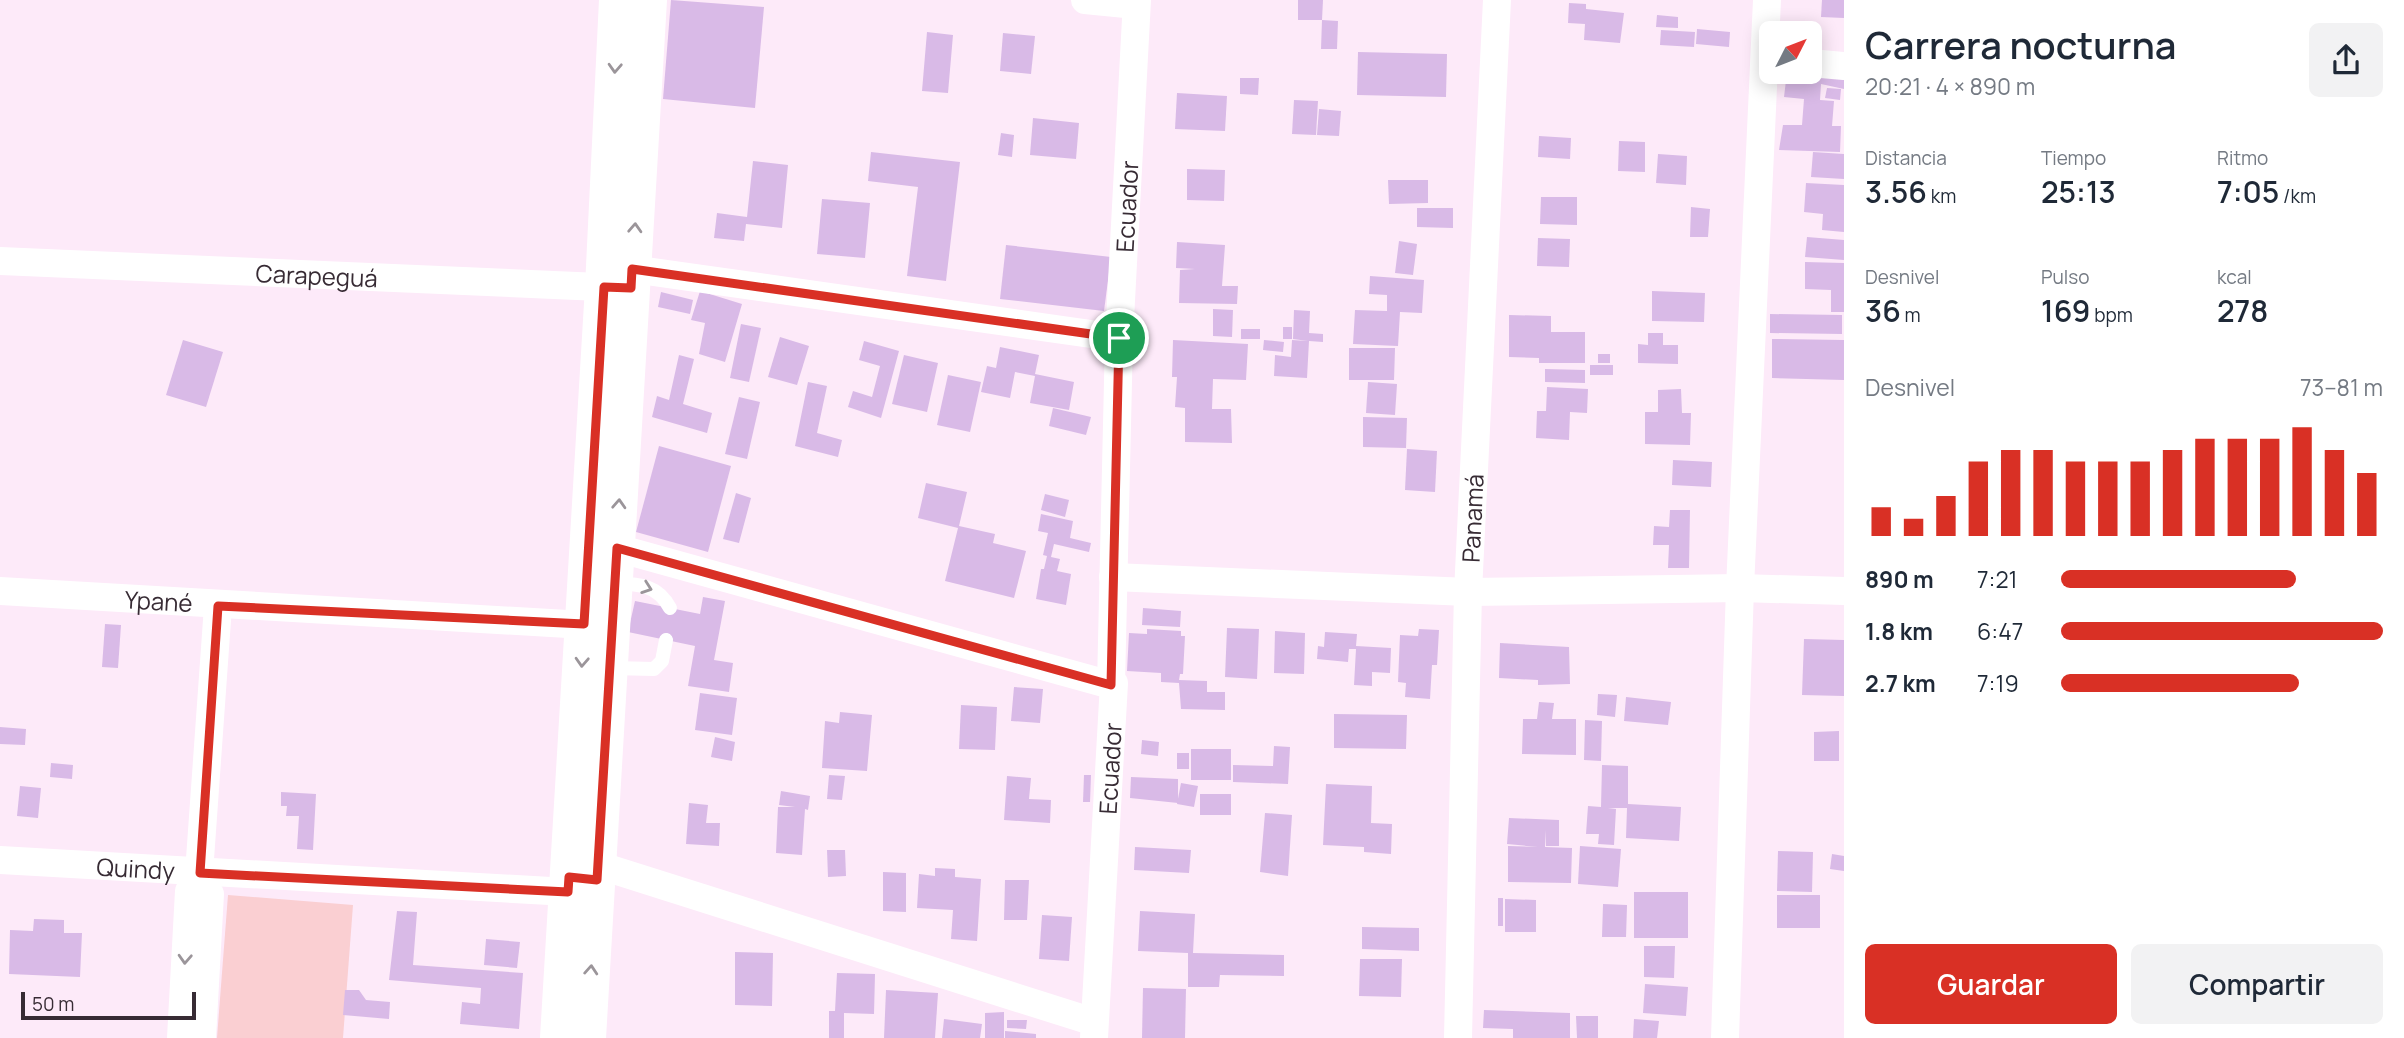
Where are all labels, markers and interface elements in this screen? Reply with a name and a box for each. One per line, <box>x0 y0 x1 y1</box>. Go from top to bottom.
text: Carrera nocturna <box>1865 18 2176 70</box>
north arrow <box>1759 21 1822 84</box>
map controls <box>1759 21 1822 84</box>
button: share <box>2309 23 2383 97</box>
one-way arrow <box>608 63 623 74</box>
text: 20:21 · 4 × 890 m <box>1865 70 2035 102</box>
text: Distancia <box>1865 145 1947 171</box>
text: Tiempo <box>2041 145 2106 171</box>
text: Ritmo <box>2217 145 2268 171</box>
street label: Ecuador <box>1107 159 1145 253</box>
text: 3.56 <box>1865 171 1927 212</box>
text: 25:13 <box>2041 171 2116 212</box>
text: 7:05 <box>2217 171 2279 212</box>
text: km <box>1927 183 1956 209</box>
text: /km <box>2279 183 2316 209</box>
one-way arrow <box>627 222 642 233</box>
street label: Carapeguá <box>255 256 378 294</box>
text: Desnivel <box>1865 264 1939 290</box>
text: Pulso <box>2041 264 2089 290</box>
text: kcal <box>2217 264 2252 290</box>
text: 36 <box>1865 290 1901 331</box>
text: 169 <box>2041 290 2090 331</box>
text: 278 <box>2217 290 2268 331</box>
text: m <box>1901 302 1921 328</box>
text: bpm <box>2090 302 2133 328</box>
pin <box>1089 308 1149 368</box>
icon: arrive <box>1100 319 1138 357</box>
text: Desnivel <box>1865 371 1955 403</box>
text: 73–81 m <box>2300 371 2383 403</box>
street label: Panamá <box>1453 473 1490 563</box>
one-way arrow <box>611 498 626 509</box>
text: 890 m <box>1865 563 1934 595</box>
text: 7:21 <box>1977 563 2018 595</box>
one-way arrow <box>640 580 653 594</box>
street label: Ypané <box>124 582 194 619</box>
text: 1.8 km <box>1865 615 1933 647</box>
text: 6:47 <box>1977 615 2023 647</box>
one-way arrow <box>574 657 589 668</box>
text: 2.7 km <box>1865 667 1936 699</box>
text: 7:19 <box>1977 667 2019 699</box>
street label: Ecuador <box>1090 721 1128 815</box>
street label: Quindy <box>96 849 176 886</box>
button: Guardar <box>1865 944 2117 1024</box>
button: Compartir <box>2131 944 2383 1024</box>
one-way arrow <box>178 954 193 965</box>
one-way arrow <box>583 964 598 975</box>
scale bar <box>21 989 196 1021</box>
text: 50 m <box>32 991 74 1017</box>

